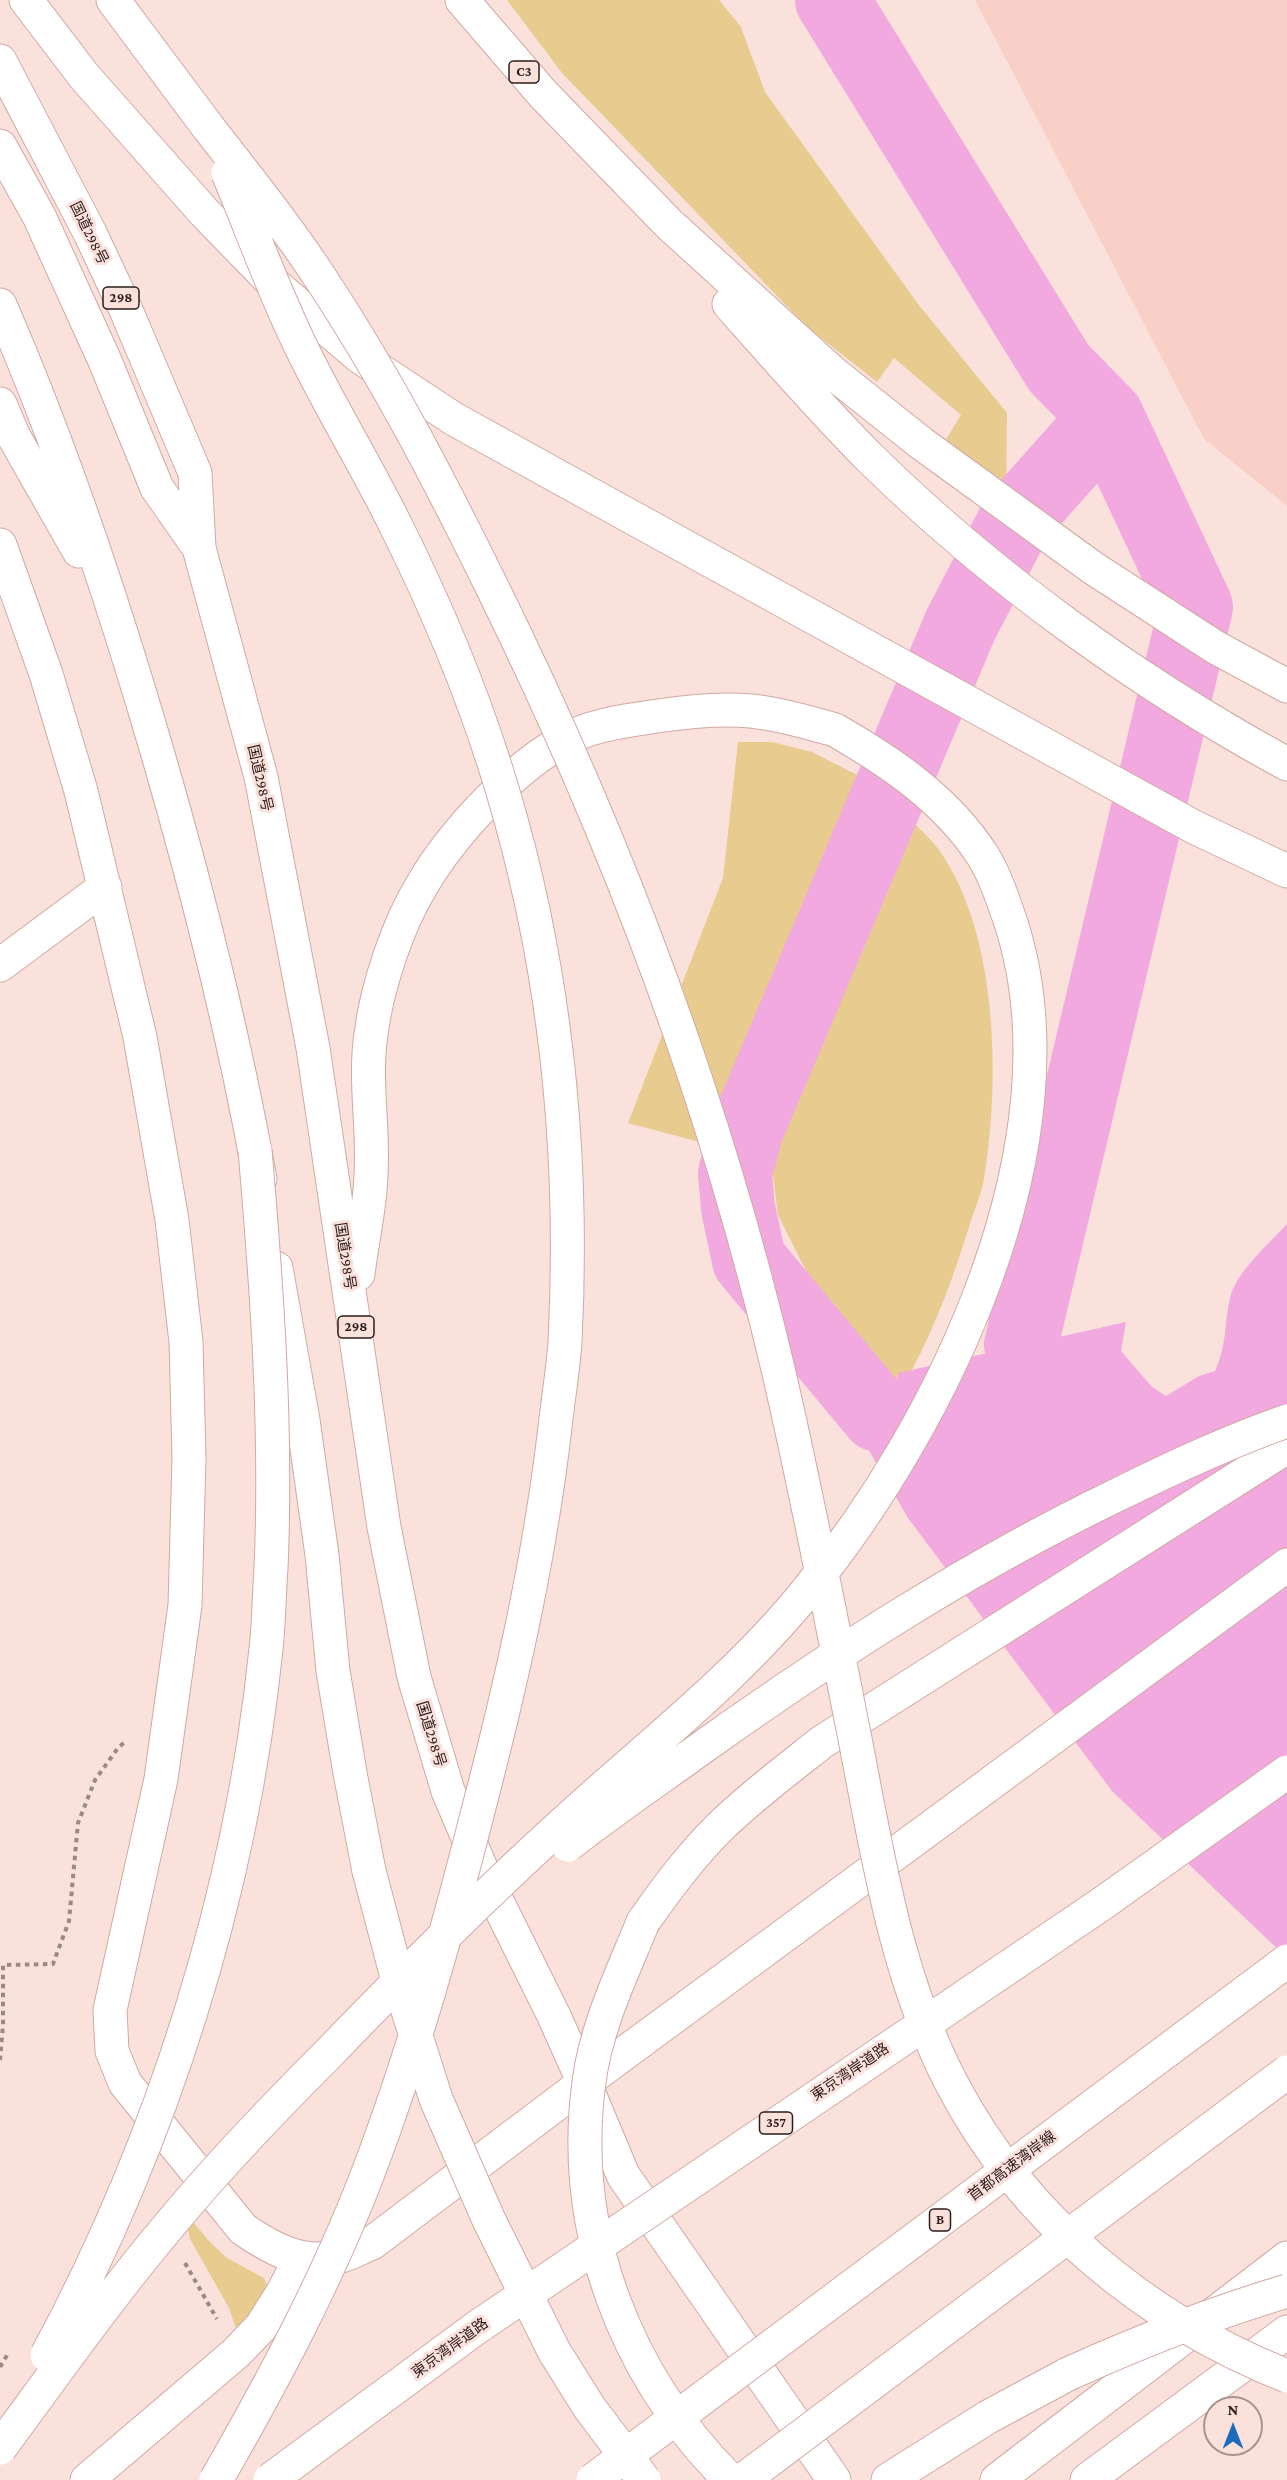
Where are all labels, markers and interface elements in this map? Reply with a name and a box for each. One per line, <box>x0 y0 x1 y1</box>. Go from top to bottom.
road number: C3 <box>509 61 539 83</box>
street label: 国道298号 <box>66 199 112 267</box>
road number: 298 <box>103 287 139 309</box>
street label: 国道298号 <box>244 743 276 813</box>
street label: 国道298号 <box>331 1221 359 1291</box>
road number: 298 <box>338 1316 374 1338</box>
street label: 国道298号 <box>412 1699 450 1769</box>
street label: 東京湾岸道路 <box>808 2039 892 2105</box>
road number: 357 <box>760 2112 792 2134</box>
street label: 首都高速湾岸線 <box>965 2127 1059 2205</box>
road number: B <box>930 2209 950 2231</box>
street label: 東京湾岸道路 <box>408 2314 492 2382</box>
north arrow <box>1203 2396 1263 2456</box>
text: N <box>1228 2401 1238 2418</box>

